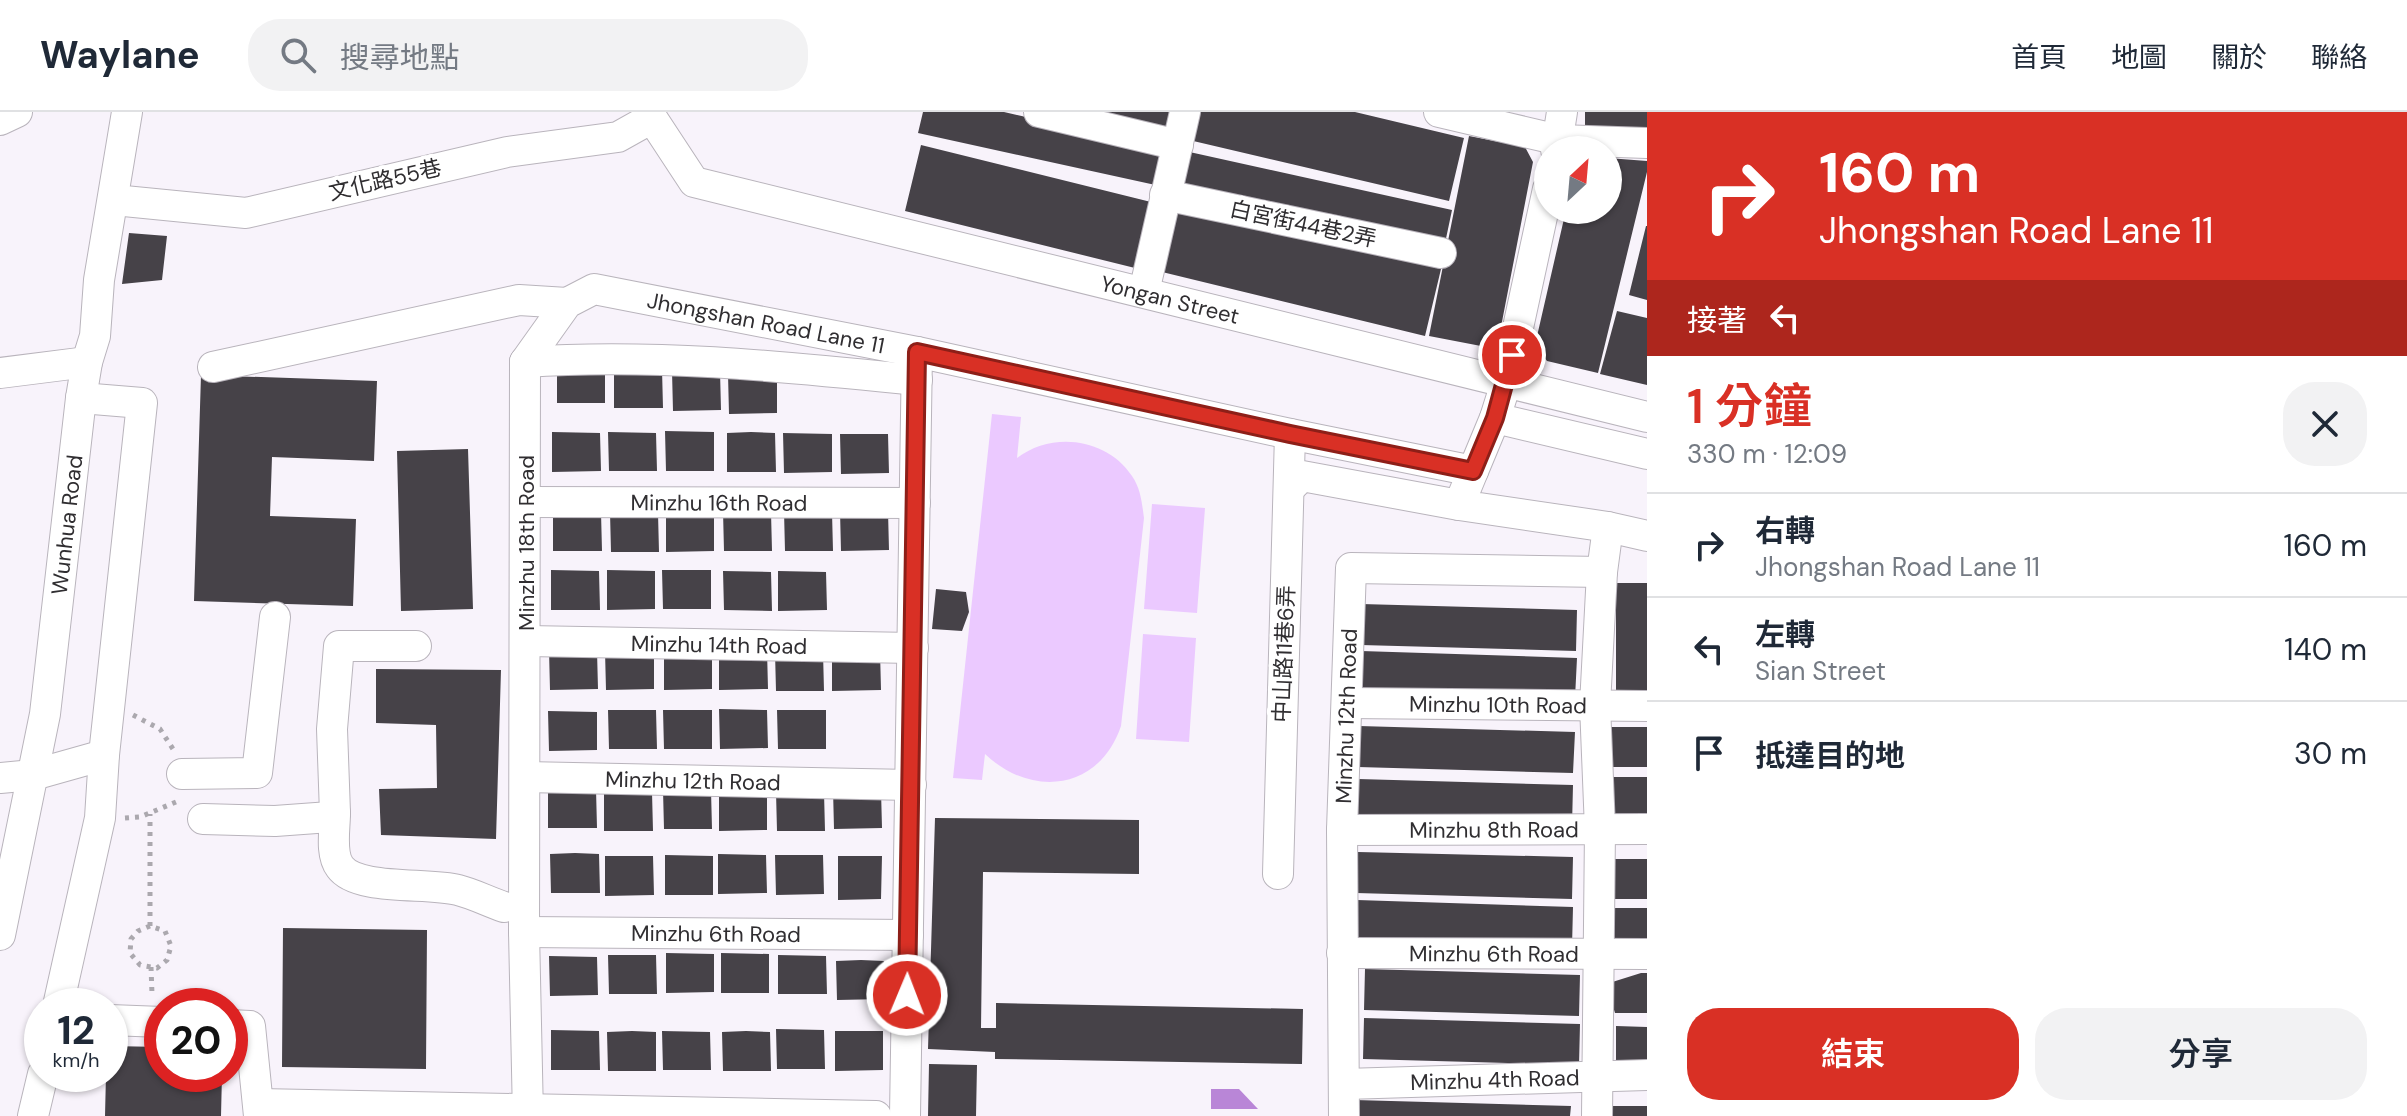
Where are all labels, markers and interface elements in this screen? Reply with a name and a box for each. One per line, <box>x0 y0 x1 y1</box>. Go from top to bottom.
search box <box>248 19 808 91</box>
text: Waylane <box>40 30 200 80</box>
icon: search <box>276 33 320 77</box>
text: 搜尋地點 <box>340 38 460 77</box>
text: 首頁 <box>2011 39 2067 76</box>
text: 地圖 <box>2111 39 2167 76</box>
text: 關於 <box>2211 39 2267 76</box>
text: 聯絡 <box>2311 39 2367 76</box>
north arrow <box>1534 136 1622 224</box>
map controls <box>1534 136 1622 224</box>
text: 160 m <box>1819 136 1980 209</box>
icon: right <box>1687 144 1791 248</box>
street label: 文化路55巷 <box>326 153 444 207</box>
street label: 白宮街44巷2弄 <box>1227 194 1379 254</box>
text: Jhongshan Road Lane 11 <box>1819 207 2214 254</box>
street label: Yongan Street <box>1098 268 1242 330</box>
street label: Jhongshan Road Lane 11 <box>645 285 887 360</box>
icon: left <box>1763 296 1807 340</box>
text: 接著 <box>1687 301 1747 340</box>
pin <box>1478 321 1546 389</box>
icon: arrive <box>1490 333 1534 377</box>
text: 1 分鐘 <box>1687 375 1811 438</box>
button: close <box>2283 382 2367 466</box>
text: 330 m · 12:09 <box>1687 437 1847 471</box>
street label: Wunhua Road <box>44 453 89 596</box>
street label: Minzhu 18th Road <box>512 455 541 631</box>
street label: Minzhu 16th Road <box>631 488 807 517</box>
text: 右轉 <box>1755 511 1815 550</box>
icon: right <box>1687 523 1731 567</box>
text: 160 m <box>2284 526 2367 565</box>
text: Jhongshan Road Lane 11 <box>1755 550 2040 584</box>
street label: 中山路11巷6弄 <box>1267 585 1301 723</box>
text: 左轉 <box>1755 615 1815 654</box>
icon: left <box>1687 627 1731 671</box>
street label: Minzhu 14th Road <box>631 628 807 661</box>
street label: Minzhu 12th Road <box>1328 628 1363 804</box>
text: 140 m <box>2284 630 2367 669</box>
text: Sian Street <box>1755 654 1886 688</box>
street label: Minzhu 10th Road <box>1409 689 1587 720</box>
icon: arrive <box>1687 731 1731 775</box>
text: 30 m <box>2294 734 2367 773</box>
text: 抵達目的地 <box>1755 736 1905 775</box>
street label: Minzhu 12th Road <box>605 764 781 797</box>
street label: Minzhu 8th Road <box>1409 815 1579 844</box>
street label: Minzhu 6th Road <box>631 918 801 949</box>
street label: Minzhu 6th Road <box>1409 939 1579 968</box>
position arrow <box>865 953 949 1037</box>
speed limit sign: 20 <box>144 988 248 1092</box>
text: 12 <box>57 1004 95 1056</box>
button: 結束 <box>1687 1008 2019 1100</box>
button: 分享 <box>2035 1008 2367 1100</box>
text: km/h <box>52 1047 100 1073</box>
street label: Minzhu 4th Road <box>1410 1063 1580 1097</box>

